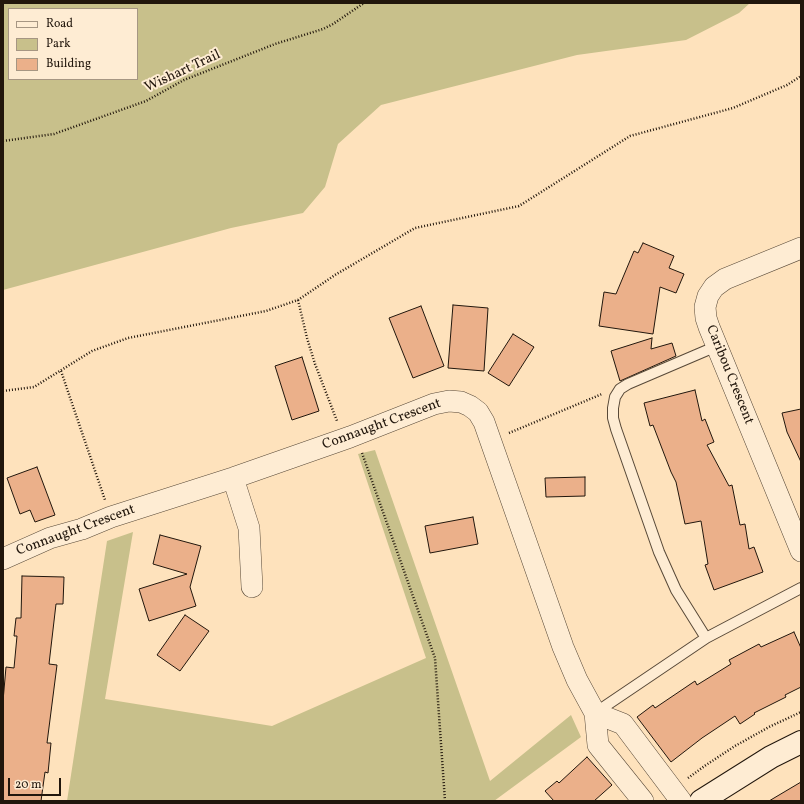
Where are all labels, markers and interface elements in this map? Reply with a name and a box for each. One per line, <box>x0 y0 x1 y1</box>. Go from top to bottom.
legend <box>8 8 138 80</box>
text: Road <box>46 16 73 32</box>
text: Park <box>46 36 71 52</box>
street label: Wishart Trail <box>142 47 224 97</box>
text: Building <box>46 56 91 72</box>
street label: Caribou Crescent <box>701 323 757 427</box>
street label: Connaught Crescent <box>320 396 444 454</box>
street label: Connaught Crescent <box>14 502 138 560</box>
scale bar <box>10 770 63 796</box>
text: 20 m <box>15 777 42 793</box>

